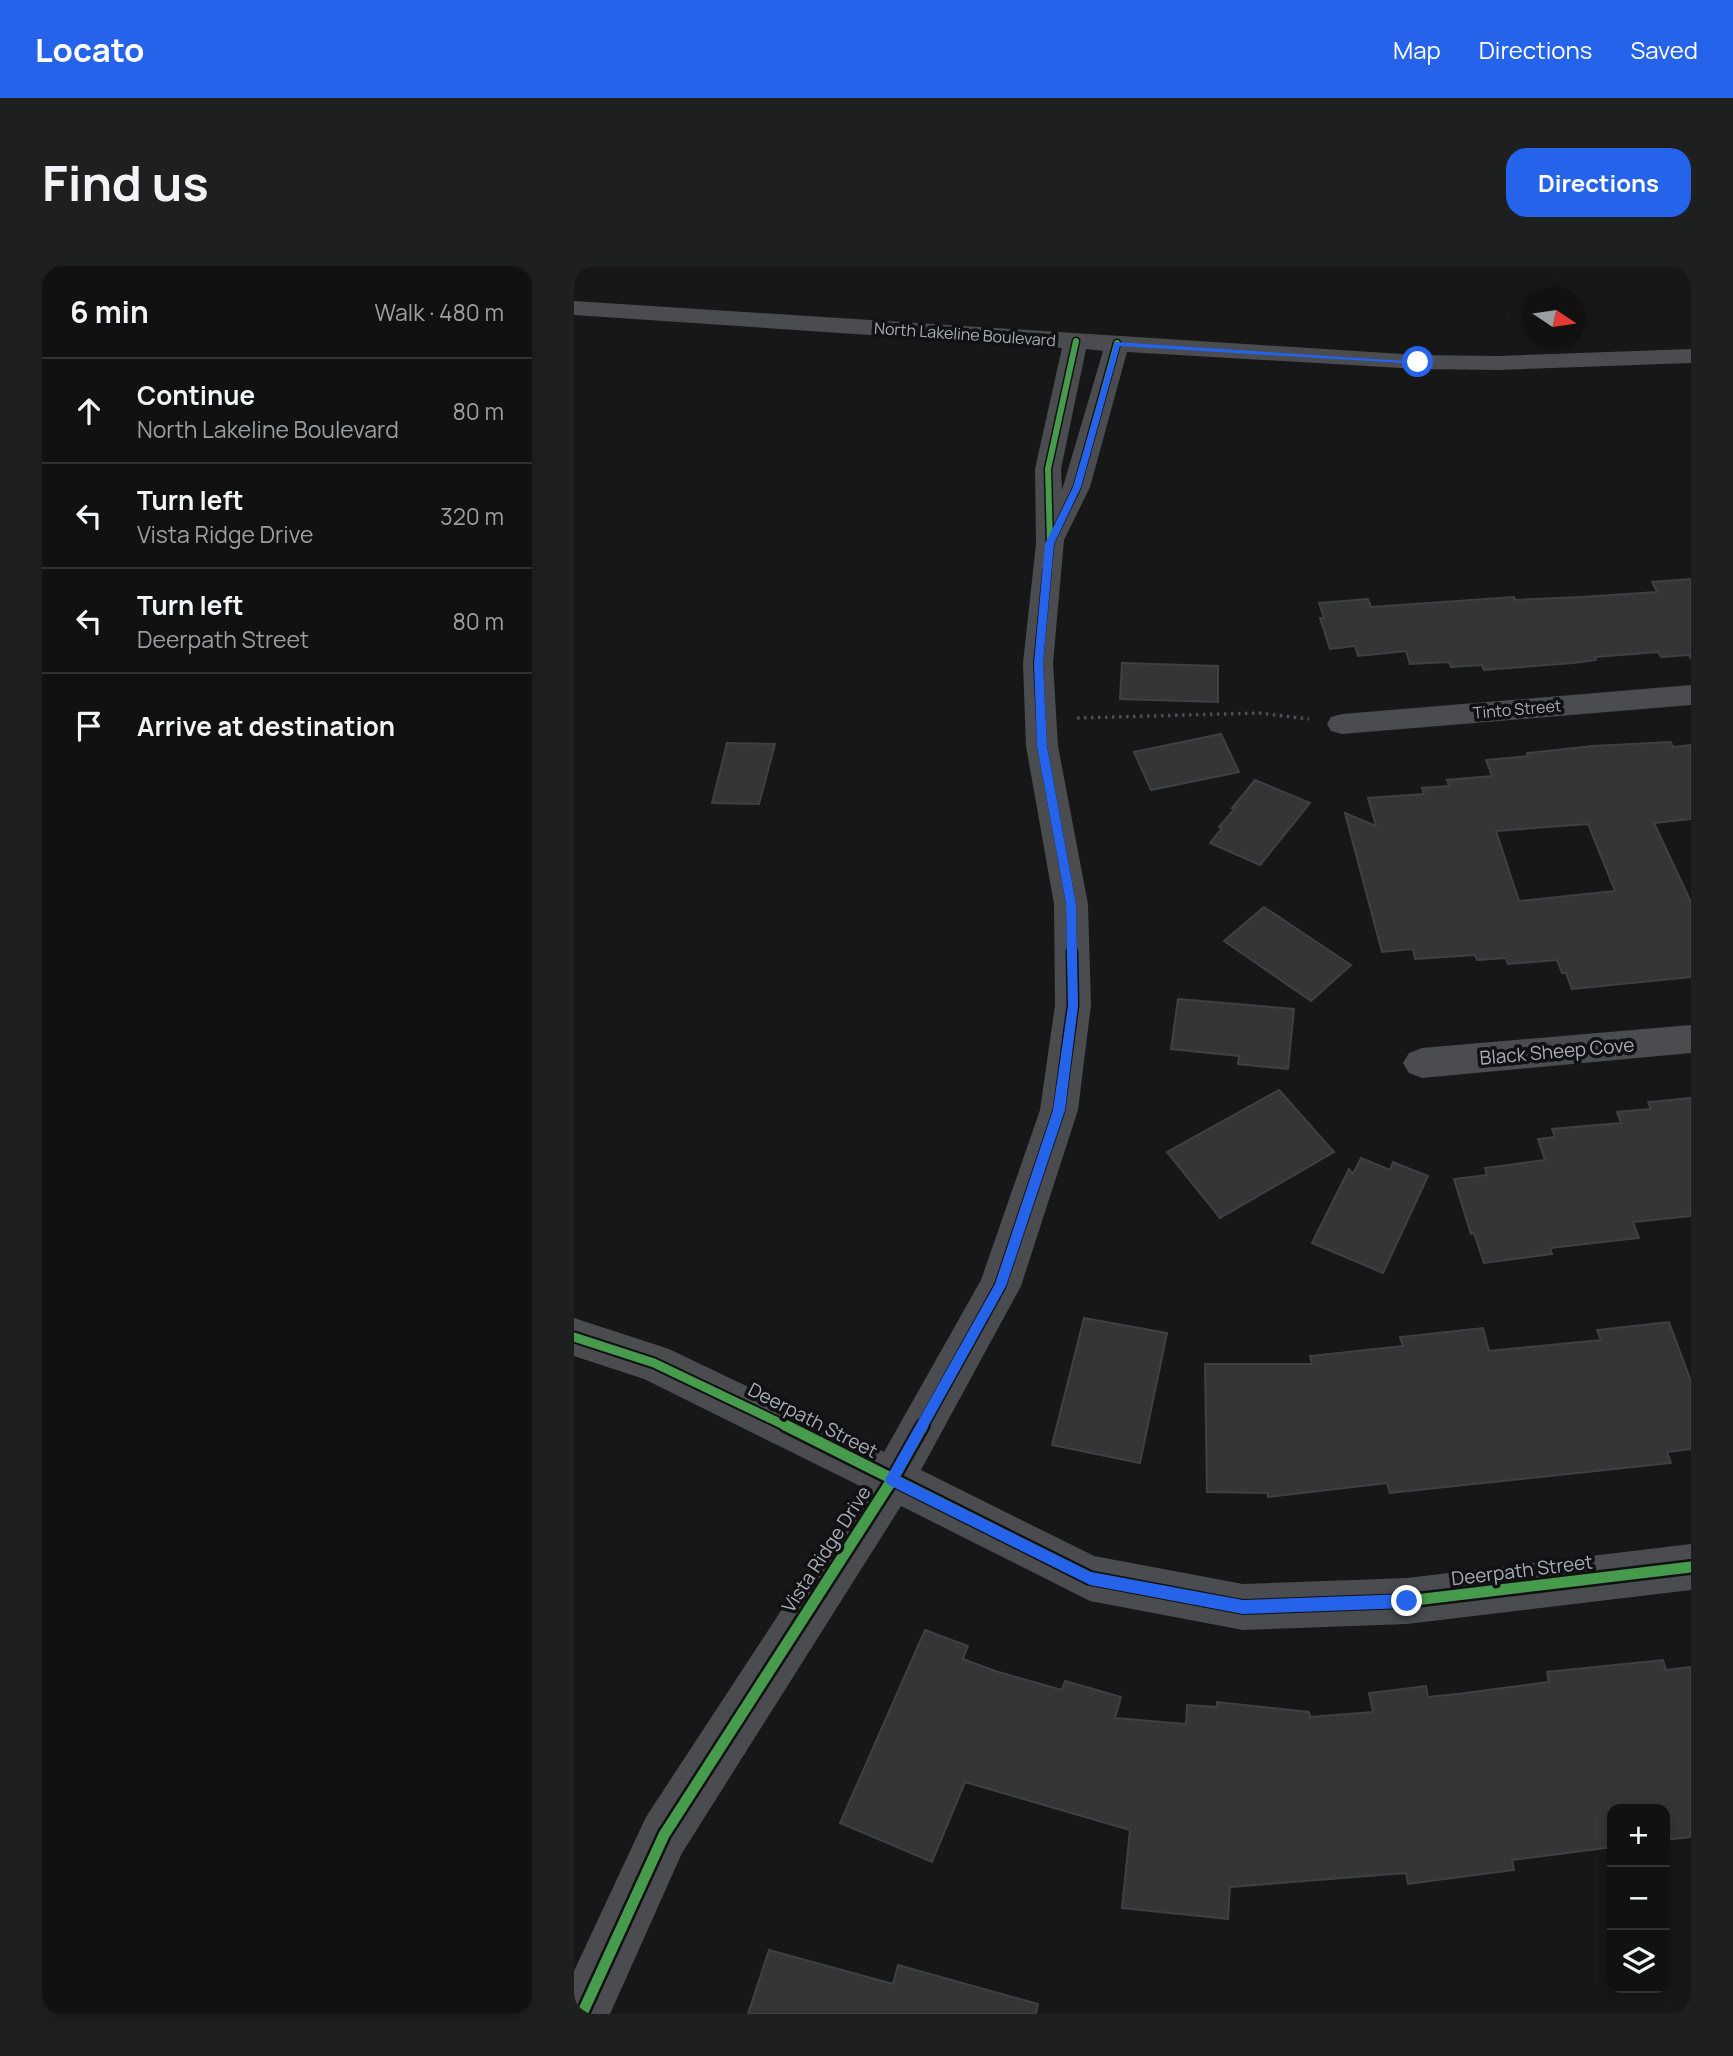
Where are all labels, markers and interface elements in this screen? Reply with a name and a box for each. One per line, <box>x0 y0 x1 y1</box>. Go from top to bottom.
text: Locato <box>35 27 145 72</box>
text: Map <box>1393 33 1441 66</box>
text: Directions <box>1479 33 1592 66</box>
text: Saved <box>1630 33 1698 66</box>
button: Directions <box>1506 148 1691 217</box>
text: Find us <box>42 149 209 216</box>
north arrow <box>1523 287 1586 350</box>
text: 6 min <box>70 291 149 332</box>
text: Walk · 480 m <box>375 296 504 328</box>
street label: North Lakeline Boulevard <box>873 317 1057 351</box>
route start <box>1402 346 1433 377</box>
text: Continue <box>137 377 255 413</box>
icon: ahead <box>70 392 108 430</box>
text: 80 m <box>453 395 504 427</box>
text: North Lakeline Boulevard <box>137 413 399 445</box>
text: Turn left <box>137 482 244 518</box>
icon: left <box>70 497 108 535</box>
text: 320 m <box>440 500 504 532</box>
text: Vista Ridge Drive <box>137 518 313 550</box>
text: Turn left <box>137 587 244 623</box>
icon: left <box>70 602 108 640</box>
text: 80 m <box>453 605 504 637</box>
text: Deerpath Street <box>137 623 309 655</box>
street label: Tinto Street <box>1472 694 1562 724</box>
icon: arrive <box>70 707 108 745</box>
text: Arrive at destination <box>137 708 395 744</box>
street label: Black Sheep Cove <box>1479 1031 1635 1071</box>
street label: Deerpath Street <box>744 1376 882 1464</box>
street label: Vista Ridge Drive <box>775 1481 877 1617</box>
street label: Deerpath Street <box>1450 1548 1594 1592</box>
route end <box>1391 1585 1422 1616</box>
map controls <box>1607 1804 1670 1993</box>
button: + <box>1607 1804 1670 1867</box>
button: − <box>1607 1867 1670 1930</box>
button: layers <box>1607 1930 1670 1993</box>

